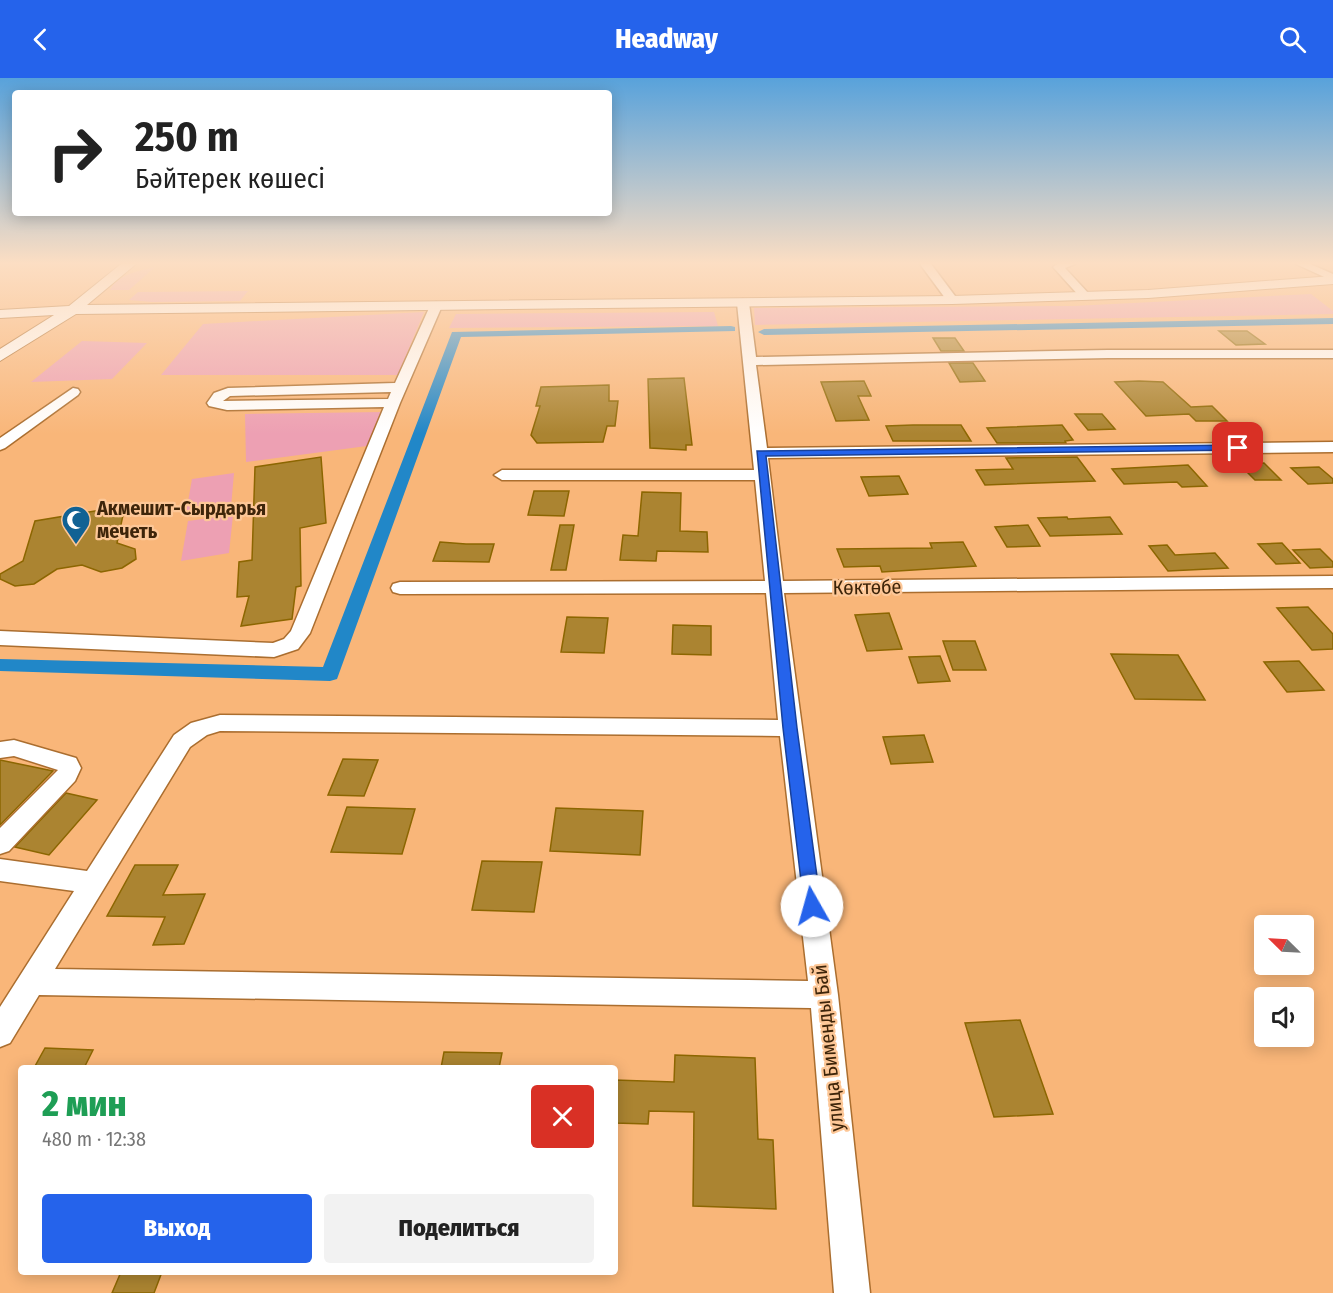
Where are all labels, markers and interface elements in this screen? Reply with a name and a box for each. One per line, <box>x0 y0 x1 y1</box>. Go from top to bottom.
icon: back <box>24 23 57 56</box>
text: Headway <box>615 23 718 55</box>
icon: search <box>1276 23 1309 56</box>
text: 250 m <box>135 112 239 162</box>
icon: right <box>36 114 114 192</box>
text: Бәйтерек көшесі <box>135 163 325 195</box>
pin <box>1212 422 1263 473</box>
icon: arrive <box>1221 431 1254 464</box>
place label: Акмешит-Сырдарья мечеть <box>96 496 266 543</box>
mosque icon: Акмешит-Сырдарья мечеть <box>60 504 92 546</box>
street label: Көктөбе <box>832 574 902 600</box>
position arrow <box>780 874 844 938</box>
north arrow <box>1254 915 1314 975</box>
map controls <box>1254 915 1314 1047</box>
street label: улица Бименды Бай <box>807 963 849 1133</box>
button: sound <box>1254 987 1314 1047</box>
text: 2 мин <box>42 1082 127 1126</box>
button: close <box>531 1085 594 1148</box>
text: 480 m · 12:38 <box>42 1127 146 1151</box>
button: Выход <box>42 1194 312 1263</box>
button: Поделиться <box>324 1194 594 1263</box>

